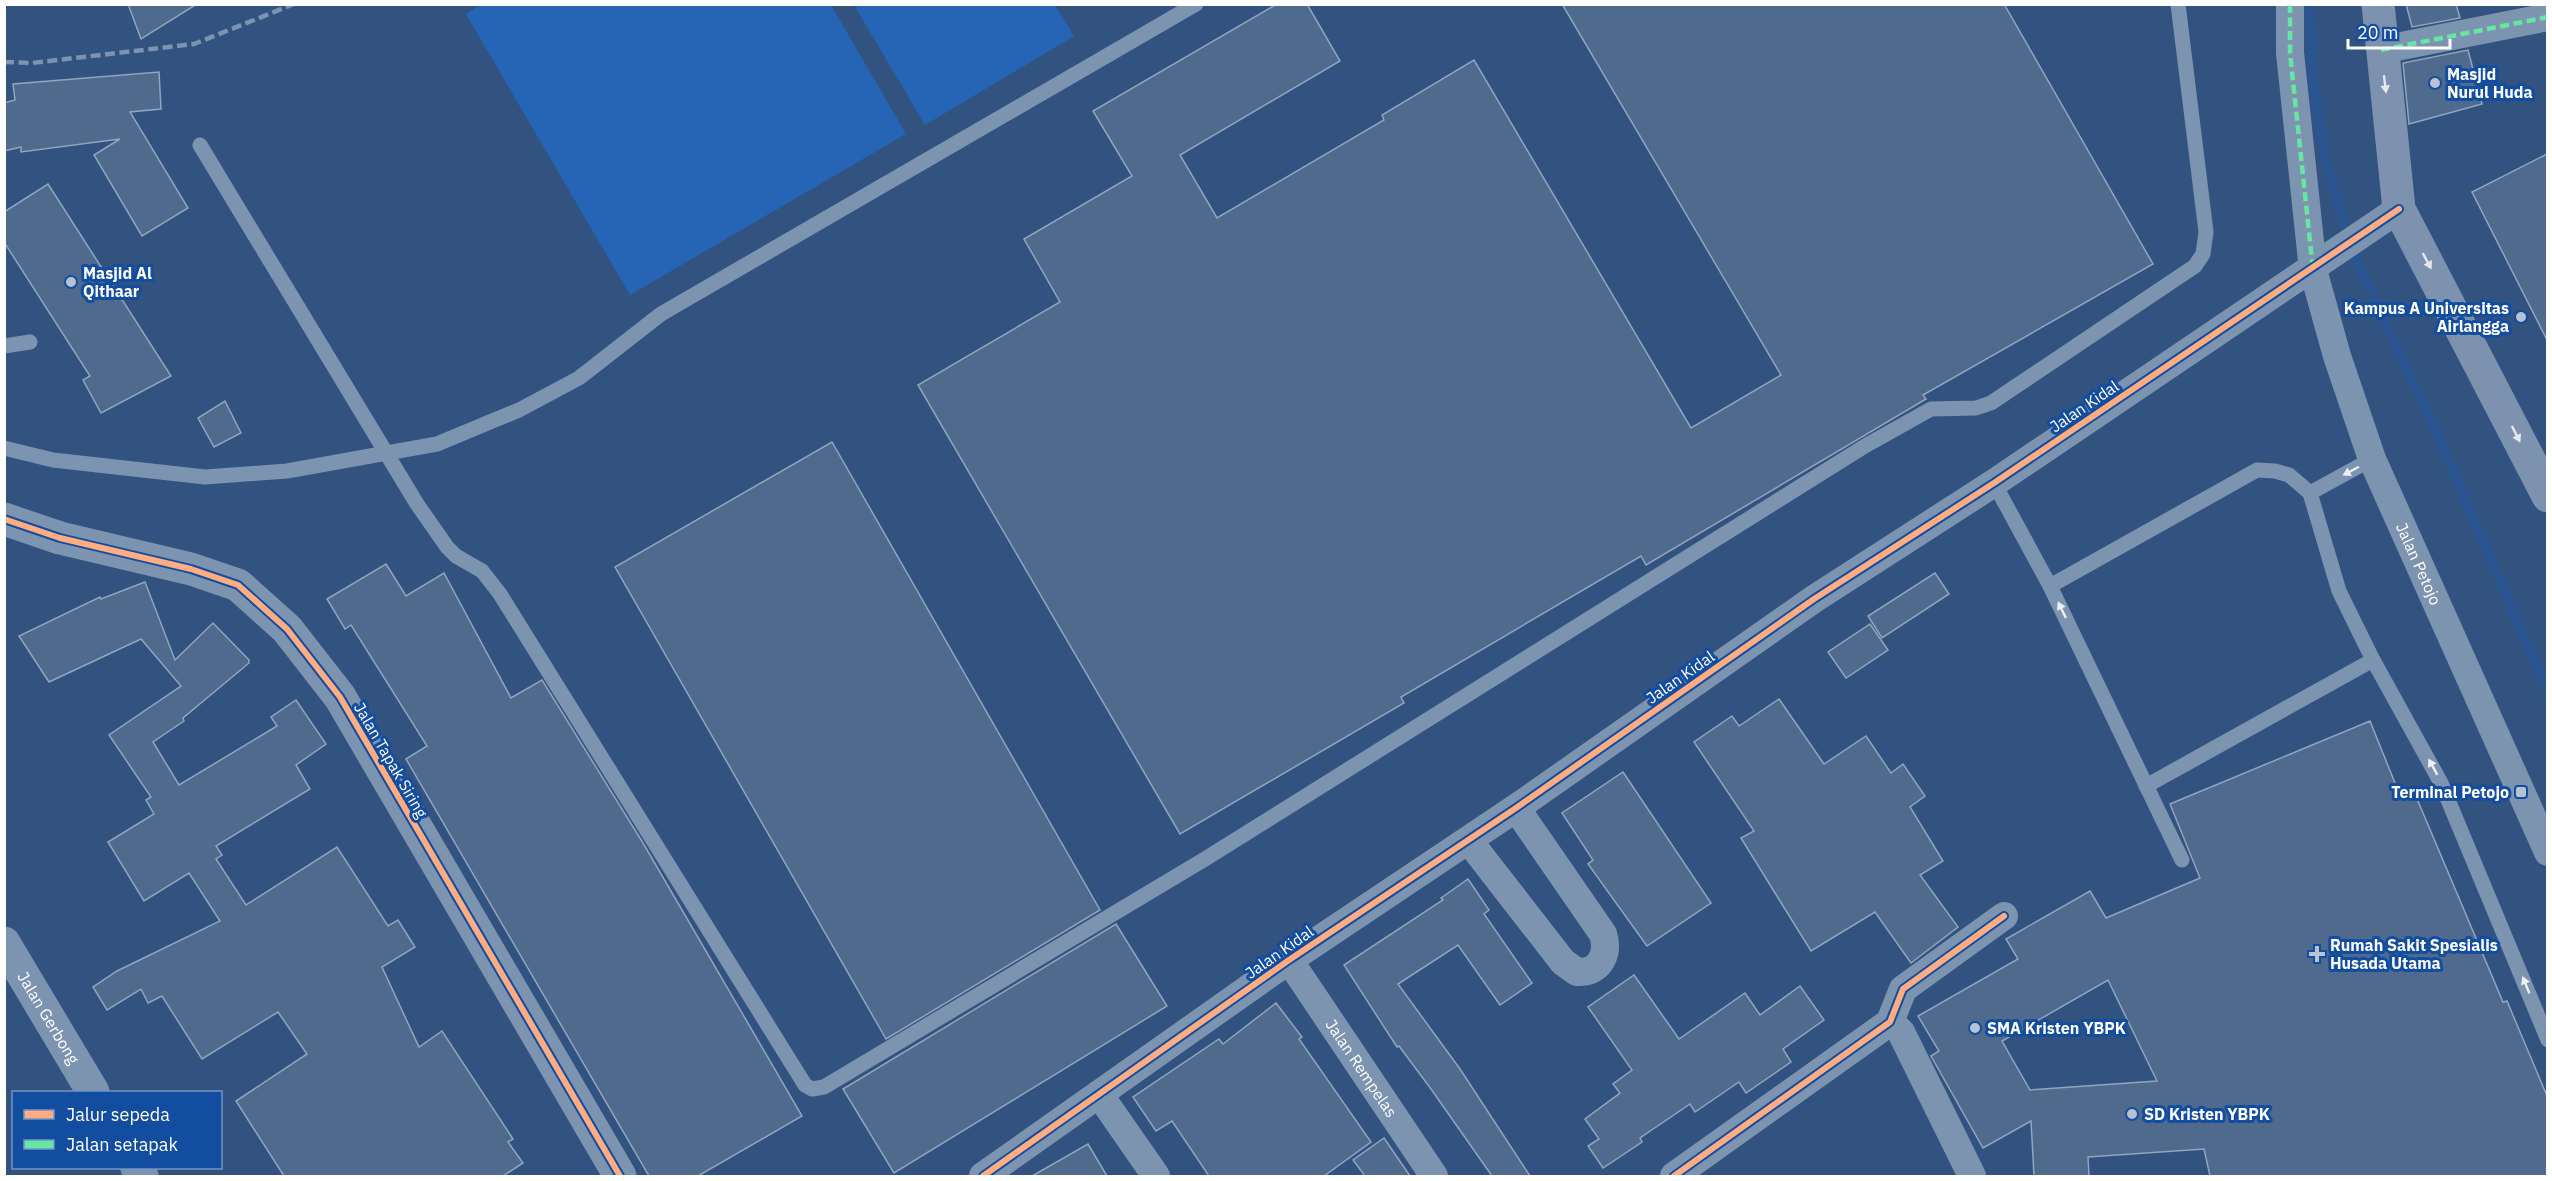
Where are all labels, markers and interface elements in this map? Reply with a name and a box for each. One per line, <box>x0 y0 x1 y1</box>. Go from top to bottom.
scale bar <box>2348 12 2450 50</box>
text: 20 m <box>2357 21 2399 44</box>
place label: Masjid Nurul Huda <box>2447 64 2533 102</box>
one-way arrow <box>2380 74 2389 93</box>
marker: Masjid Nurul Huda <box>2428 76 2442 90</box>
one-way arrow <box>2422 252 2432 269</box>
place label: Masjid Al Qithaar <box>83 263 152 301</box>
marker: Masjid Al Qithaar <box>64 275 78 289</box>
place label: Kampus A Universitas Airlangga <box>2344 298 2509 336</box>
marker: Kampus A Universitas Airlangga <box>2514 310 2528 324</box>
street label: Jalan Kidal <box>2046 376 2122 436</box>
one-way arrow <box>2511 425 2521 443</box>
one-way arrow <box>2342 466 2359 476</box>
street label: Jalan Petojo <box>2392 519 2446 608</box>
one-way arrow <box>2058 602 2067 619</box>
street label: Jalan Kidal <box>1642 646 1718 708</box>
street label: Jalan Tapak Siring <box>350 699 432 822</box>
one-way arrow <box>2428 759 2438 776</box>
place label: Terminal Petojo <box>2391 782 2509 802</box>
marker: Terminal Petojo <box>2514 785 2528 799</box>
street label: Jalan Kidal <box>1241 921 1317 983</box>
place label: Rumah Sakit Spesialis Husada Utama <box>2330 935 2498 973</box>
marker: Rumah Sakit Spesialis Husada Utama <box>2308 945 2326 963</box>
street label: Jalan Gerbong <box>13 968 84 1068</box>
one-way arrow <box>2521 976 2531 994</box>
street label: Jalan Rempelas <box>1321 1015 1402 1121</box>
place label: SMA Kristen YBPK <box>1987 1018 2126 1038</box>
marker: SMA Kristen YBPK <box>1968 1021 1982 1035</box>
legend <box>12 1091 222 1169</box>
text: Jalur sepeda <box>66 1103 170 1126</box>
place label: SD Kristen YBPK <box>2144 1104 2270 1124</box>
marker: SD Kristen YBPK <box>2125 1107 2139 1121</box>
text: Jalan setapak <box>66 1133 178 1156</box>

